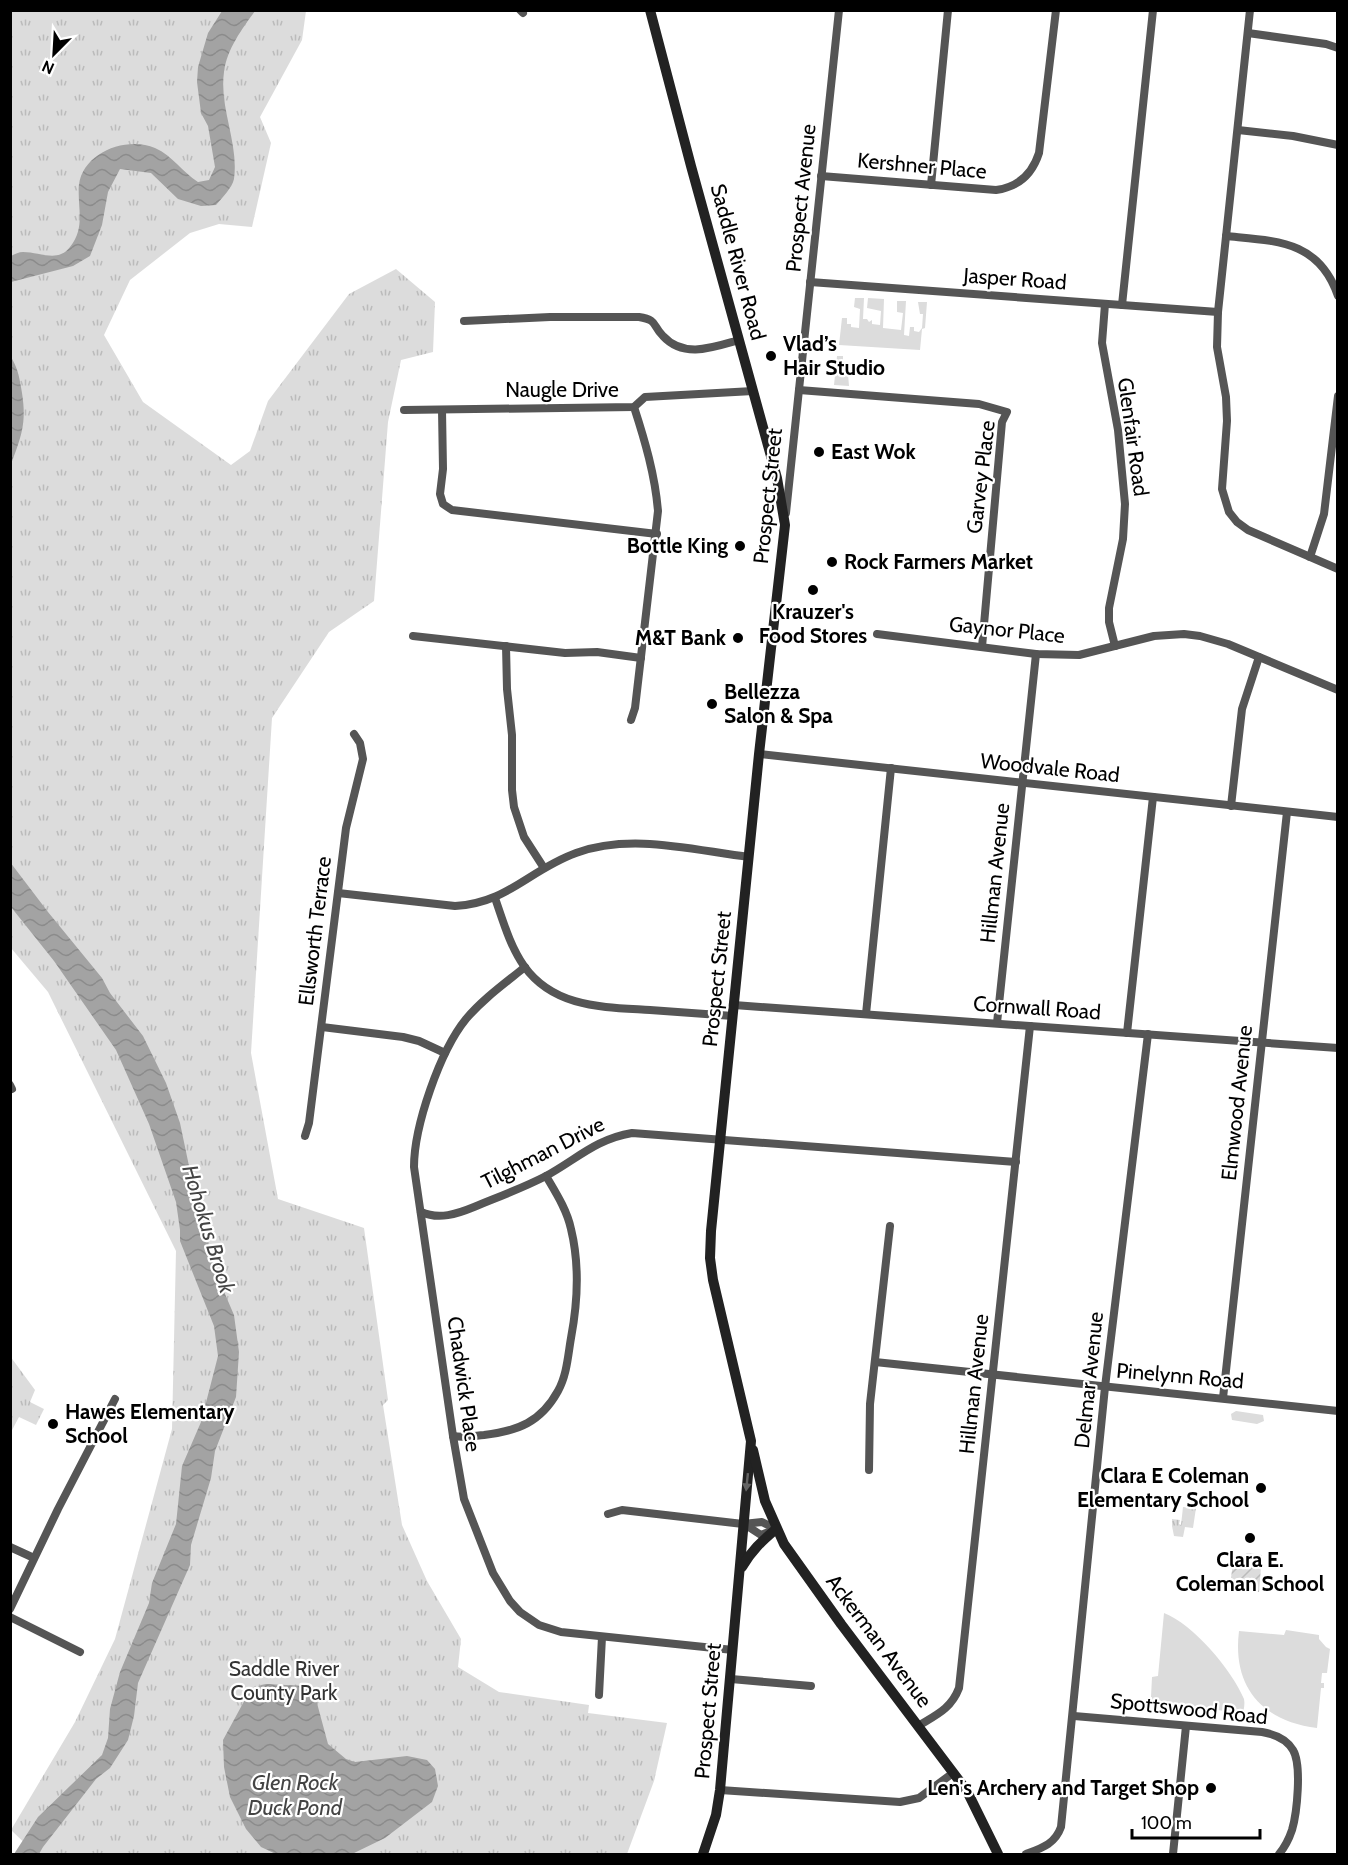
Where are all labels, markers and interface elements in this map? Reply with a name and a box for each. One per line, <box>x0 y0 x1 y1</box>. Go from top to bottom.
north arrow <box>24 24 84 84</box>
text: N <box>39 56 57 78</box>
street label: Prospect Avenue <box>780 122 821 273</box>
street label: Kershner Place <box>856 147 988 184</box>
street label: Saddle River Road <box>706 181 771 343</box>
street label: Jasper Road <box>962 262 1067 295</box>
place label: Vlad’s Hair Studio <box>783 331 885 380</box>
marker: Vlad’s Hair Studio <box>764 349 778 363</box>
street label: Glenfair Road <box>1113 376 1154 498</box>
street label: Naugle Drive <box>505 377 619 402</box>
street label: Garvey Place <box>961 419 1000 535</box>
street label: Prospect Street <box>748 427 787 565</box>
place label: East Wok <box>831 439 917 464</box>
marker: East Wok <box>812 445 826 459</box>
place label: Bottle King <box>627 533 728 558</box>
marker: Bottle King <box>733 539 747 553</box>
place label: Rock Farmers Market <box>844 549 1033 574</box>
marker: Rock Farmers Market <box>825 555 839 569</box>
marker: Krauzer's Food Stores <box>806 583 820 597</box>
place label: Krauzer's Food Stores <box>759 599 867 648</box>
street label: Gaynor Place <box>948 611 1066 648</box>
place label: M&T Bank <box>635 625 727 650</box>
marker: M&T Bank <box>731 631 745 645</box>
place label: Bellezza Salon & Spa <box>724 679 833 728</box>
marker: Bellezza Salon & Spa <box>705 697 719 711</box>
street label: Woodvale Road <box>979 748 1121 787</box>
street label: Hillman Avenue <box>975 802 1014 944</box>
street label: Ellsworth Terrace <box>293 855 336 1007</box>
street label: Prospect Street <box>697 910 736 1048</box>
street label: Cornwall Road <box>972 991 1102 1024</box>
street label: Elmwood Avenue <box>1216 1024 1257 1182</box>
street label: Tilghman Drive <box>477 1111 609 1194</box>
water label: Hohokus Brook <box>176 1162 241 1297</box>
street label: Delmar Avenue <box>1069 1310 1108 1450</box>
street label: Hillman Avenue <box>954 1313 993 1455</box>
street label: Chadwick Place <box>443 1315 486 1453</box>
street label: Pinelynn Road <box>1115 1357 1245 1394</box>
place label: Hawes Elementary School <box>65 1399 235 1448</box>
marker: Hawes Elementary School <box>46 1417 60 1431</box>
place label: Clara E Coleman Elementary School <box>1077 1463 1249 1512</box>
one-way arrow <box>742 1473 752 1492</box>
marker: Clara E Coleman Elementary School <box>1254 1481 1268 1495</box>
marker: Clara E. Coleman School <box>1243 1531 1257 1545</box>
place label: Clara E. Coleman School <box>1176 1547 1325 1596</box>
street label: Ackerman Avenue <box>821 1569 938 1712</box>
street label: Prospect Street <box>689 1642 726 1780</box>
park label: Saddle River County Park <box>229 1656 340 1705</box>
street label: Spottswood Road <box>1109 1688 1269 1729</box>
water label: Glen Rock Duck Pond <box>248 1769 343 1821</box>
place label: Len's Archery and Target Shop <box>927 1775 1199 1800</box>
marker: Len's Archery and Target Shop <box>1204 1781 1218 1795</box>
scale bar <box>1132 1802 1260 1840</box>
text: 100 m <box>1141 1812 1192 1834</box>

